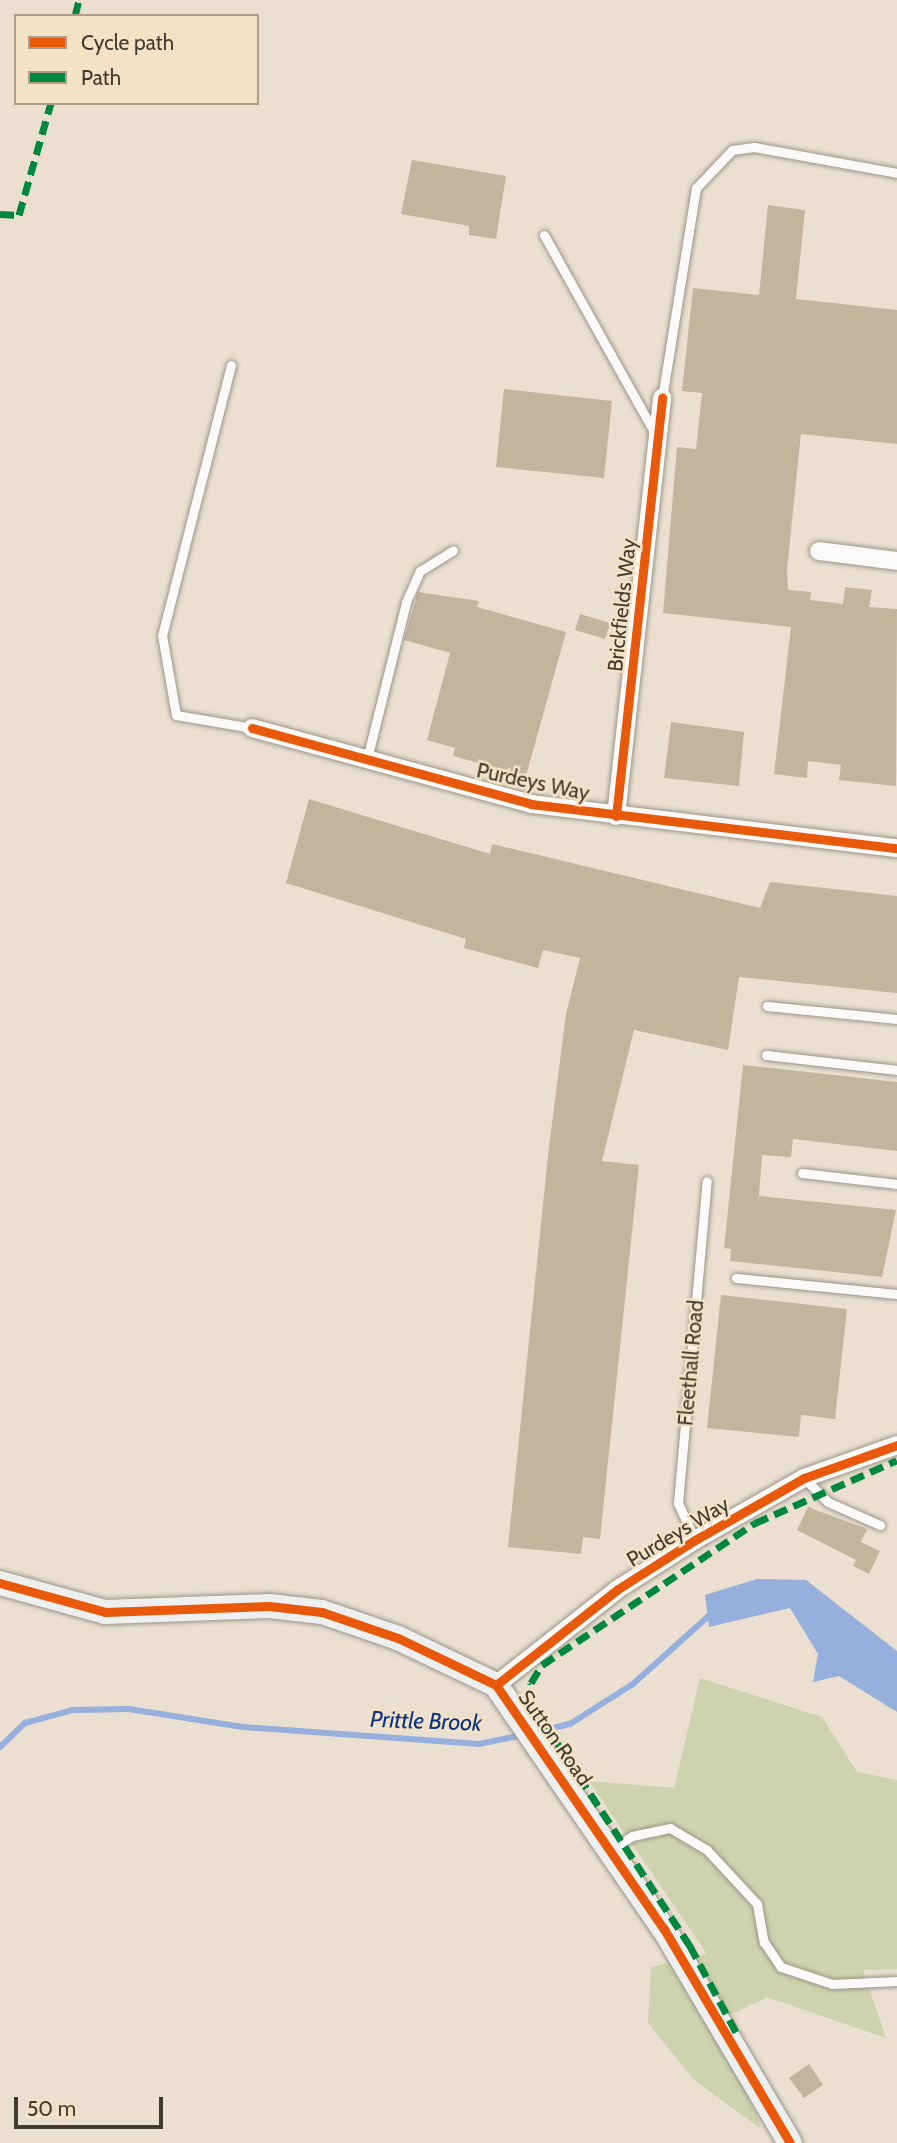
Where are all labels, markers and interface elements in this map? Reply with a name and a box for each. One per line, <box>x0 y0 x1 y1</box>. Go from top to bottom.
legend <box>14 14 259 105</box>
text: Cycle path <box>81 30 174 55</box>
text: Path <box>81 65 121 90</box>
street label: Brickfields Way <box>602 537 642 673</box>
street label: Purdeys Way <box>474 758 592 806</box>
street label: Fleethall Road <box>673 1299 709 1427</box>
street label: Purdeys Way <box>622 1492 734 1572</box>
street label: Sutton Road <box>513 1685 597 1791</box>
water label: Prittle Brook <box>370 1705 482 1737</box>
scale bar <box>18 2084 166 2128</box>
text: 50 m <box>27 2096 76 2121</box>

